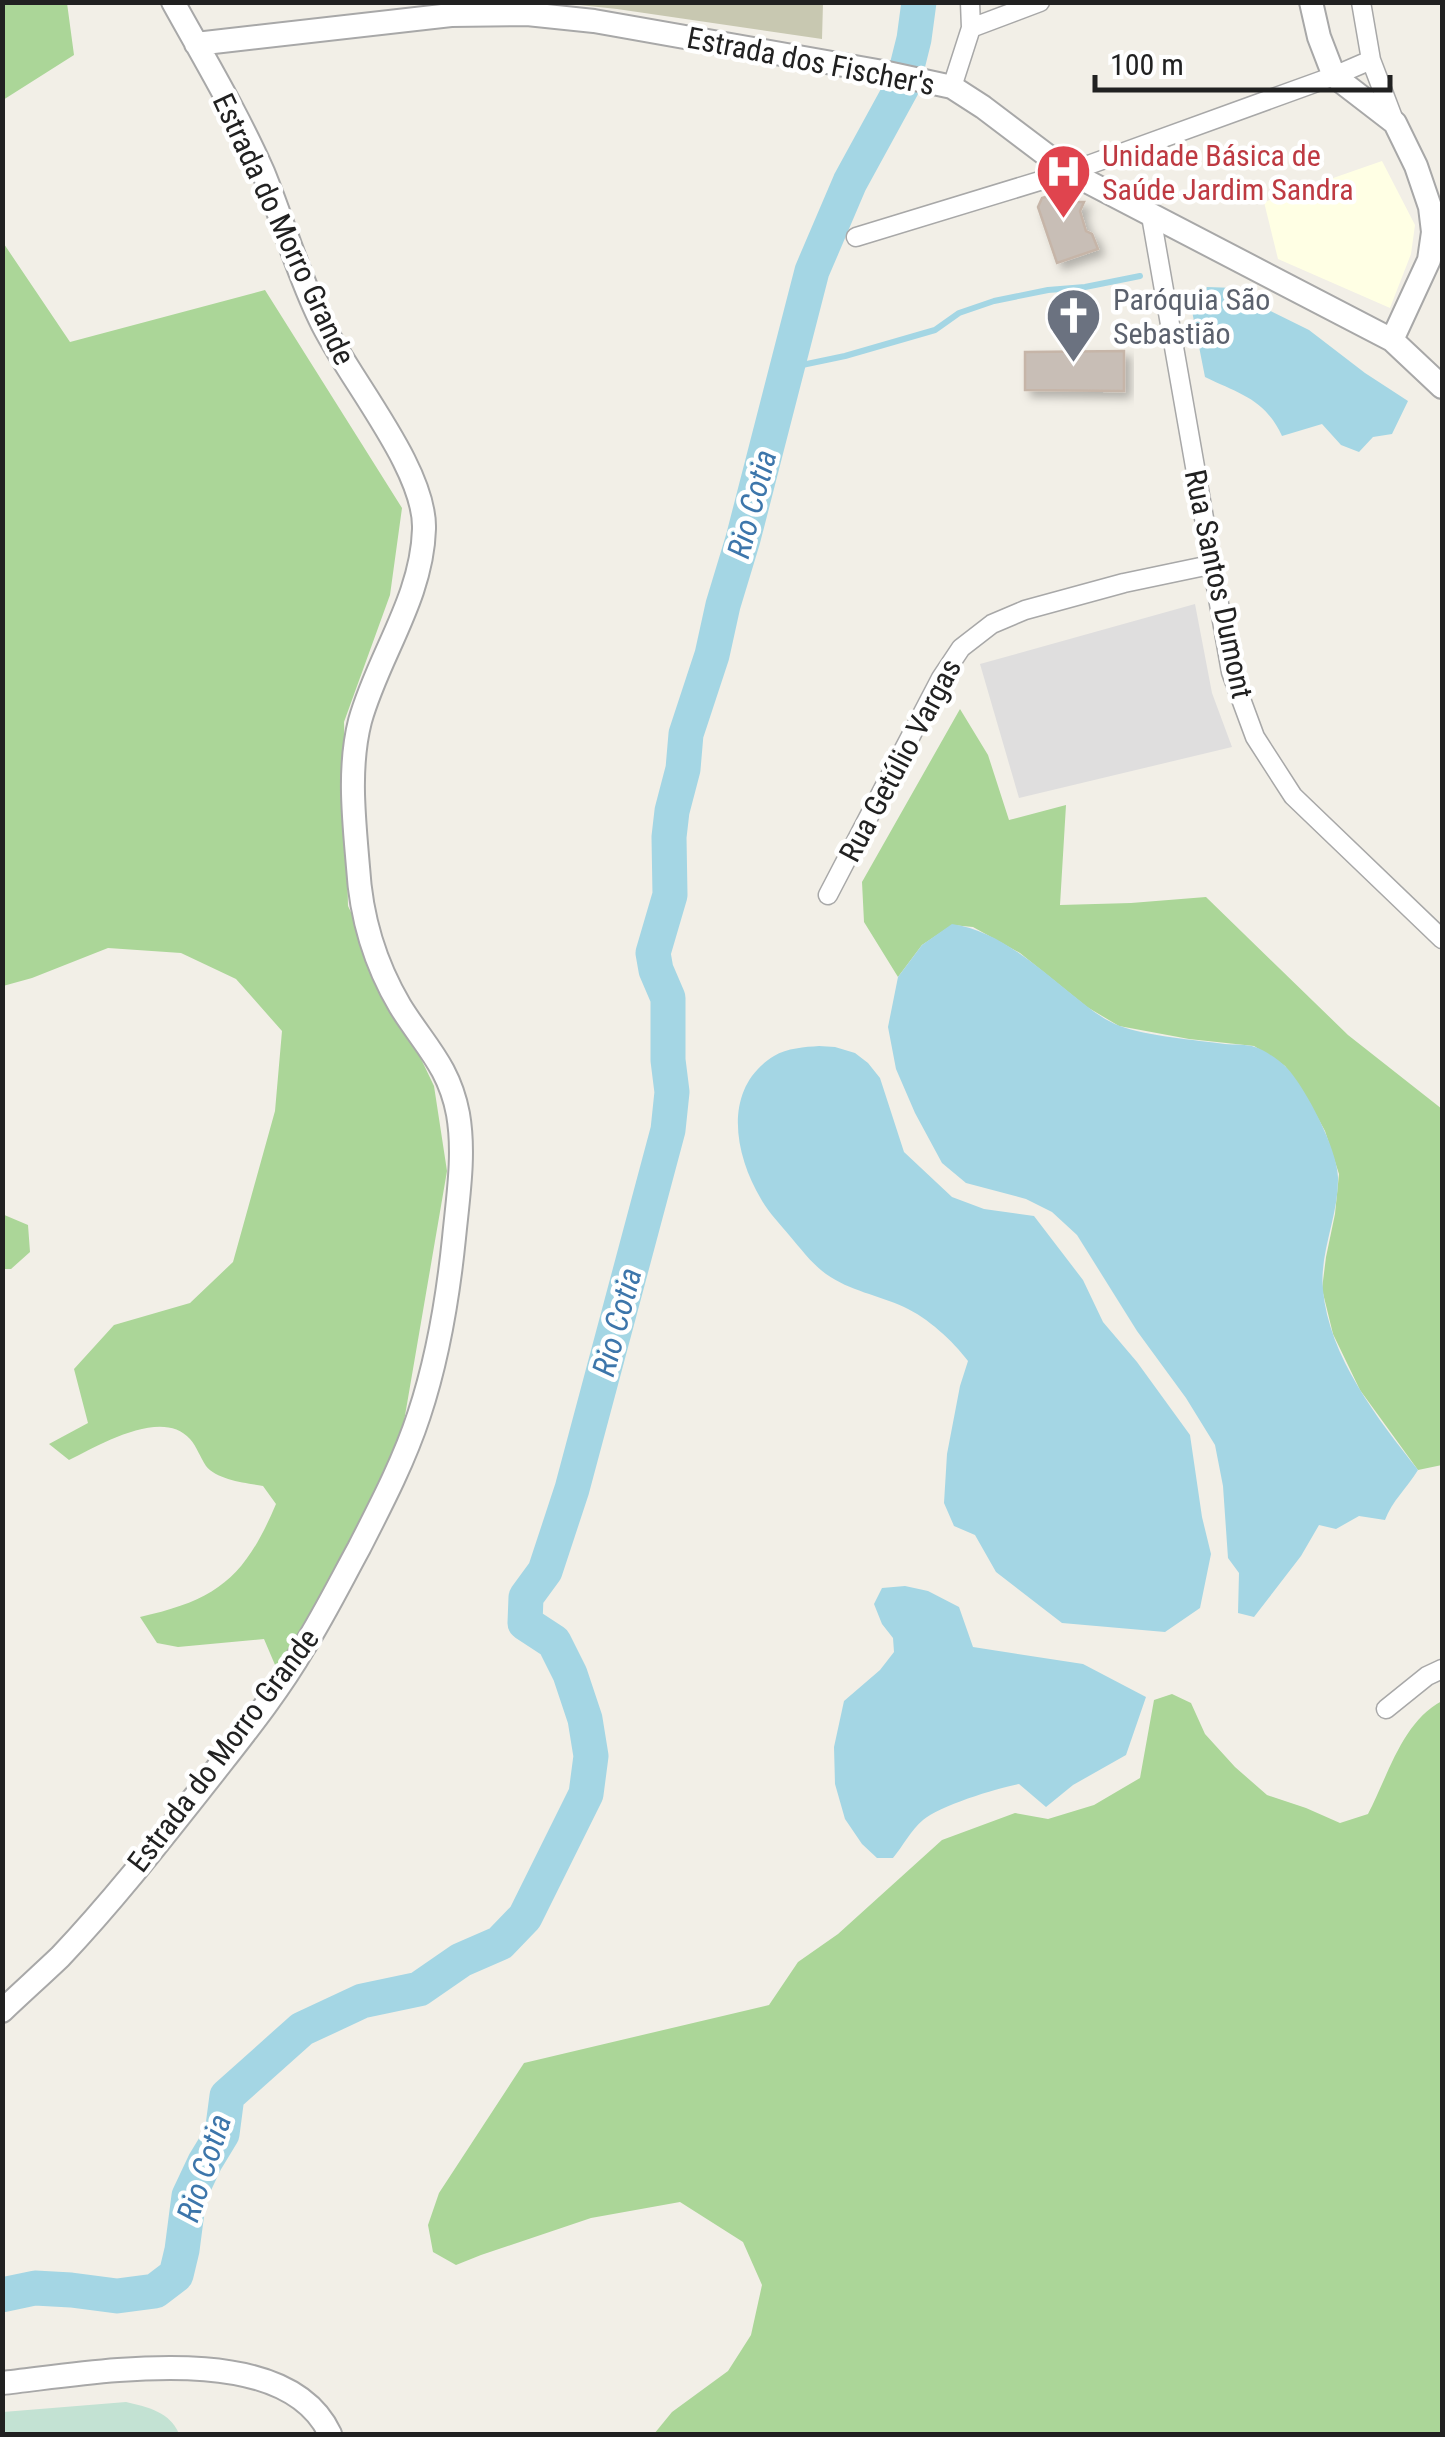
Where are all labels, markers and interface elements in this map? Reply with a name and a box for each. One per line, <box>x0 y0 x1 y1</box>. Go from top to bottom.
street label: Estrada dos Fischer's <box>684 20 938 102</box>
scale bar <box>1095 30 1390 92</box>
text: 100 m <box>1110 47 1184 82</box>
street label: Estrada do Morro Grande <box>206 88 362 370</box>
place label: Unidade Básica de Saúde Jardim Sandra <box>1102 138 1354 207</box>
hospital icon: Unidade Básica de Saúde Jardim Sandra <box>1033 142 1093 221</box>
place label: Paróquia São Sebastião <box>1113 282 1270 351</box>
church icon: Paróquia São Sebastião <box>1044 286 1104 365</box>
water label: Rio Cotia <box>719 446 785 562</box>
street label: Rua Santos Dumont <box>1178 466 1260 702</box>
street label: Rua Getúlio Vargas <box>832 653 968 867</box>
water label: Rio Cotia <box>584 1264 650 1380</box>
street label: Estrada do Morro Grande <box>120 1622 326 1878</box>
water label: Rio Cotia <box>169 2109 239 2227</box>

